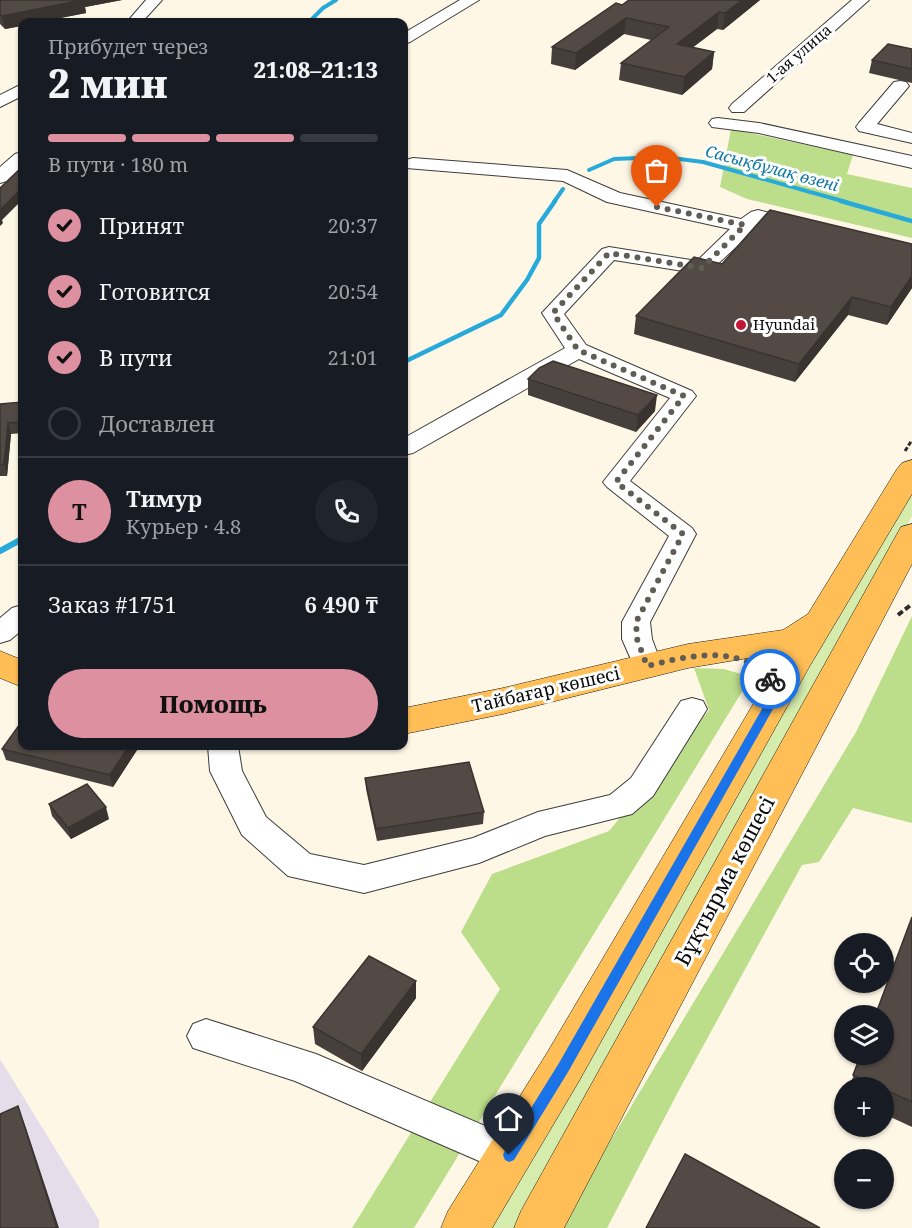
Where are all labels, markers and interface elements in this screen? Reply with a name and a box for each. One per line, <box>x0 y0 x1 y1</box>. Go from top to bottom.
street label: 1-ая улица <box>761 19 835 87</box>
text: Прибудет через <box>48 33 208 60</box>
text: 21:08–21:13 <box>254 54 378 84</box>
text: 2 мин <box>48 56 168 109</box>
water label: Сасықбұлақ өзені <box>703 140 841 196</box>
pin <box>631 145 682 207</box>
text: В пути · 180 m <box>48 151 188 178</box>
icon: bag <box>640 154 673 187</box>
icon: check <box>48 209 81 242</box>
text: Принят <box>99 210 184 240</box>
text: 20:37 <box>328 212 378 239</box>
icon: check <box>48 275 81 308</box>
text: Готовится <box>99 276 211 306</box>
text: 20:54 <box>328 278 378 305</box>
place label: Hyundai <box>753 314 815 334</box>
marker: Hyundai <box>734 318 748 332</box>
icon: check <box>48 341 81 374</box>
text: В пути <box>99 342 173 372</box>
text: 21:01 <box>328 344 378 371</box>
text: Доставлен <box>99 408 215 438</box>
button: phone <box>315 480 378 543</box>
text: Тимур <box>126 483 202 513</box>
text: Т <box>72 496 87 526</box>
text: Курьер · 4.8 <box>126 513 241 540</box>
text: Заказ #1751 <box>48 589 177 619</box>
text: 6 490 ₸ <box>304 589 378 619</box>
courier <box>740 649 800 709</box>
street label: Тайбағар көшесі <box>469 660 622 718</box>
icon: bike <box>754 663 787 696</box>
button: Помощь <box>48 669 378 738</box>
street label: Бұқтырма көшесі <box>668 791 781 970</box>
map controls <box>834 933 894 1209</box>
button: locate <box>834 933 894 993</box>
button: layers <box>834 1005 894 1065</box>
button: + <box>834 1077 894 1137</box>
pin <box>483 1093 534 1155</box>
icon: home <box>492 1102 525 1135</box>
button: − <box>834 1149 894 1209</box>

